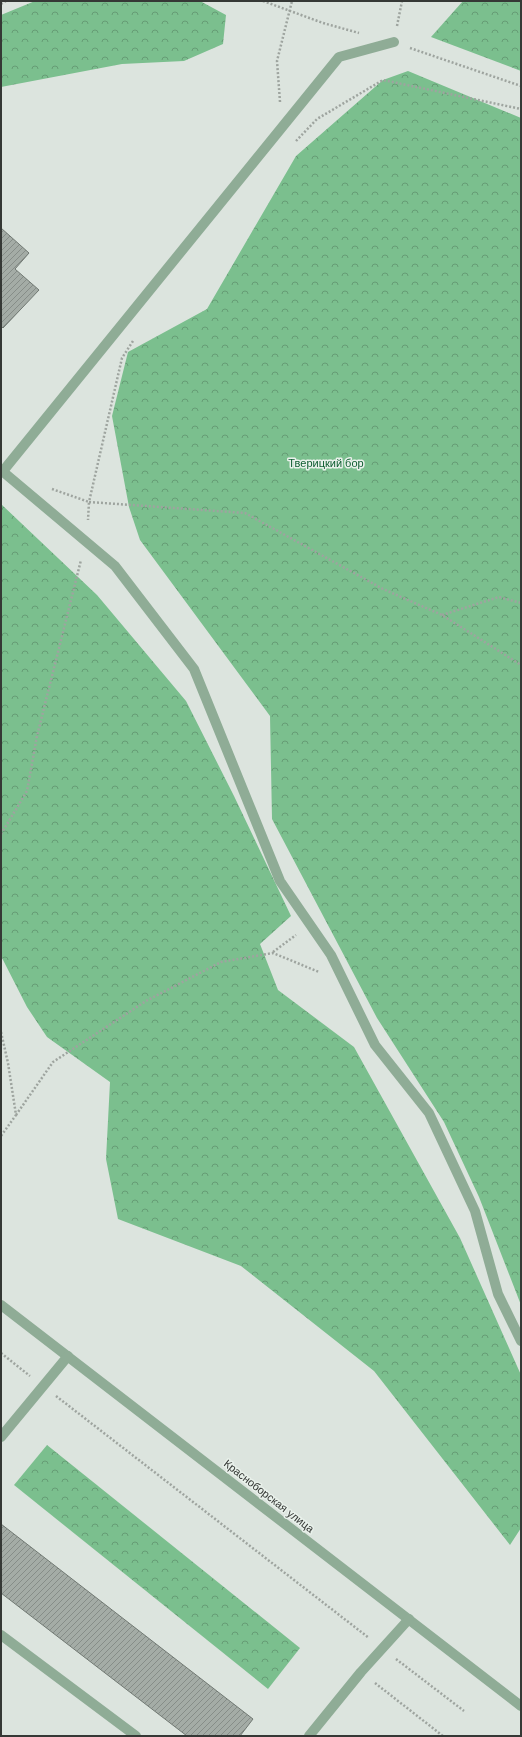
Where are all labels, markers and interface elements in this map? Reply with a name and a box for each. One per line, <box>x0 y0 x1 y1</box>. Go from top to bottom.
park label: Тверицкий бор <box>288 457 364 469</box>
street label: Красноборская улица <box>222 1457 317 1535</box>

